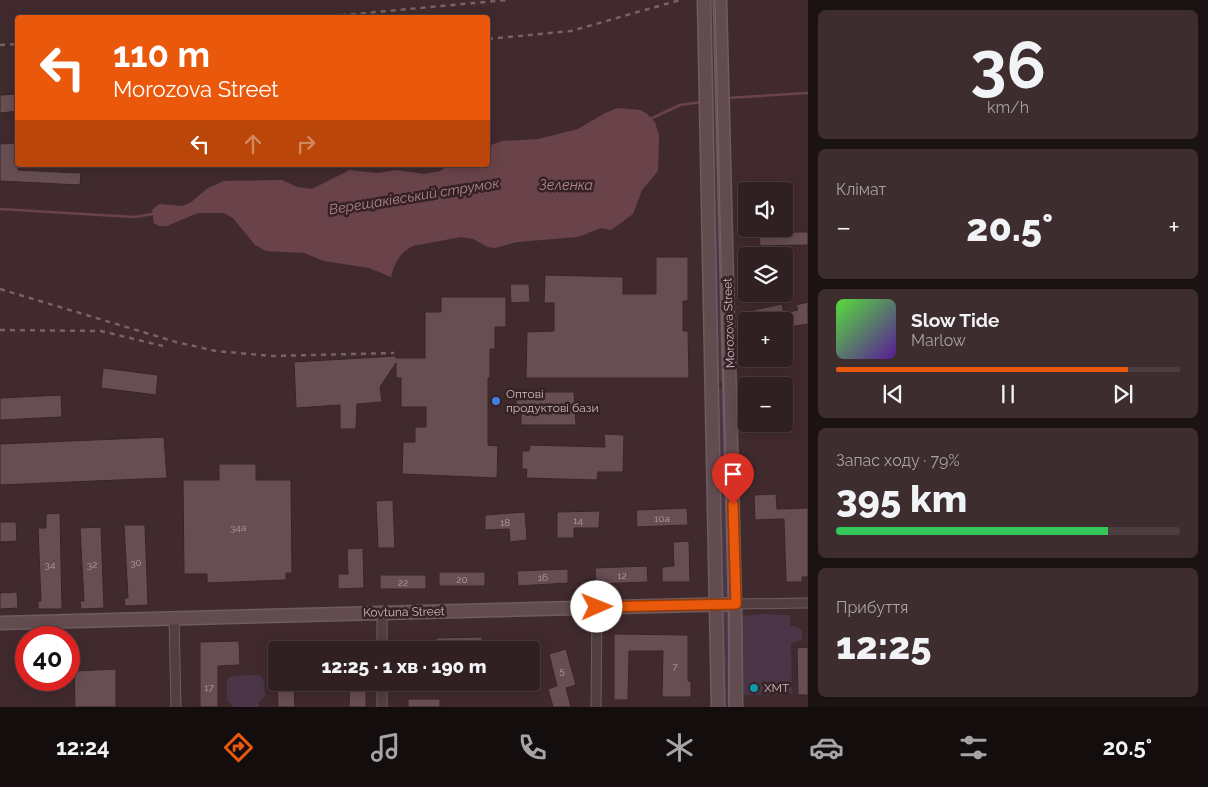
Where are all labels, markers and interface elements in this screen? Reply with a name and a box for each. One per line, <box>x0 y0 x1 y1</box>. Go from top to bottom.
text: 36 <box>970 27 1046 103</box>
text: 110 m <box>113 34 210 75</box>
icon: left <box>30 35 95 100</box>
text: Morozova Street <box>113 76 279 102</box>
text: km/h <box>987 98 1029 117</box>
icon: left <box>186 130 214 158</box>
icon: ahead <box>239 130 267 158</box>
icon: right <box>292 130 320 158</box>
water label: Верещаківський струмок <box>328 175 500 217</box>
water label: Зеленка <box>539 177 593 193</box>
text: Клімат <box>836 180 886 199</box>
map controls <box>738 182 793 432</box>
button: sound <box>738 182 793 237</box>
text: 20.5° <box>966 205 1053 250</box>
text: − <box>836 211 851 244</box>
text: + <box>1168 211 1180 244</box>
button: layers <box>738 247 793 302</box>
street label: Morozova Street <box>720 278 738 368</box>
text: Slow Tide <box>911 309 1000 331</box>
button: + <box>738 312 793 367</box>
text: Marlow <box>911 331 966 350</box>
button: − <box>738 377 793 432</box>
icon: previous <box>879 380 907 408</box>
icon: pause <box>994 380 1022 408</box>
icon: next <box>1109 380 1137 408</box>
place label: Оптові продуктові бази <box>506 387 599 415</box>
marker: Оптові продуктові бази <box>490 395 502 407</box>
text: Запас ходу · 79% <box>836 451 960 470</box>
pin <box>712 453 754 504</box>
icon: arrive <box>719 460 747 488</box>
text: 395 km <box>836 476 967 521</box>
house number: 10а <box>654 513 670 524</box>
house number: 14 <box>573 515 583 526</box>
house number: 18 <box>500 517 510 528</box>
house number: 34а <box>230 522 246 533</box>
house number: 30 <box>130 557 142 568</box>
house number: 34 <box>45 559 56 570</box>
house number: 32 <box>87 559 97 570</box>
house number: 12 <box>617 570 627 581</box>
house number: 16 <box>538 572 548 583</box>
house number: 20 <box>456 574 468 585</box>
house number: 22 <box>398 577 408 588</box>
position arrow <box>570 580 622 632</box>
text: Прибуття <box>836 598 908 617</box>
street label: Kovtuna Street <box>363 604 445 620</box>
text: 12:25 <box>836 623 931 668</box>
speed limit sign: 40 <box>15 626 80 691</box>
text: 12:25 · 1 хв · 190 m <box>322 655 486 677</box>
house number: 7 <box>672 661 678 672</box>
house number: 5 <box>559 665 565 676</box>
place label: ХМТ <box>764 681 790 695</box>
house number: 17 <box>204 682 214 693</box>
marker: ХМТ <box>748 682 760 694</box>
icon: directions <box>221 730 256 765</box>
icon: music <box>368 730 403 765</box>
icon: phone <box>515 730 550 765</box>
icon: climate <box>662 730 697 765</box>
icon: car <box>809 730 844 765</box>
icon: filters <box>956 730 991 765</box>
text: 12:24 <box>56 734 110 760</box>
text: 20.5° <box>1103 734 1152 760</box>

